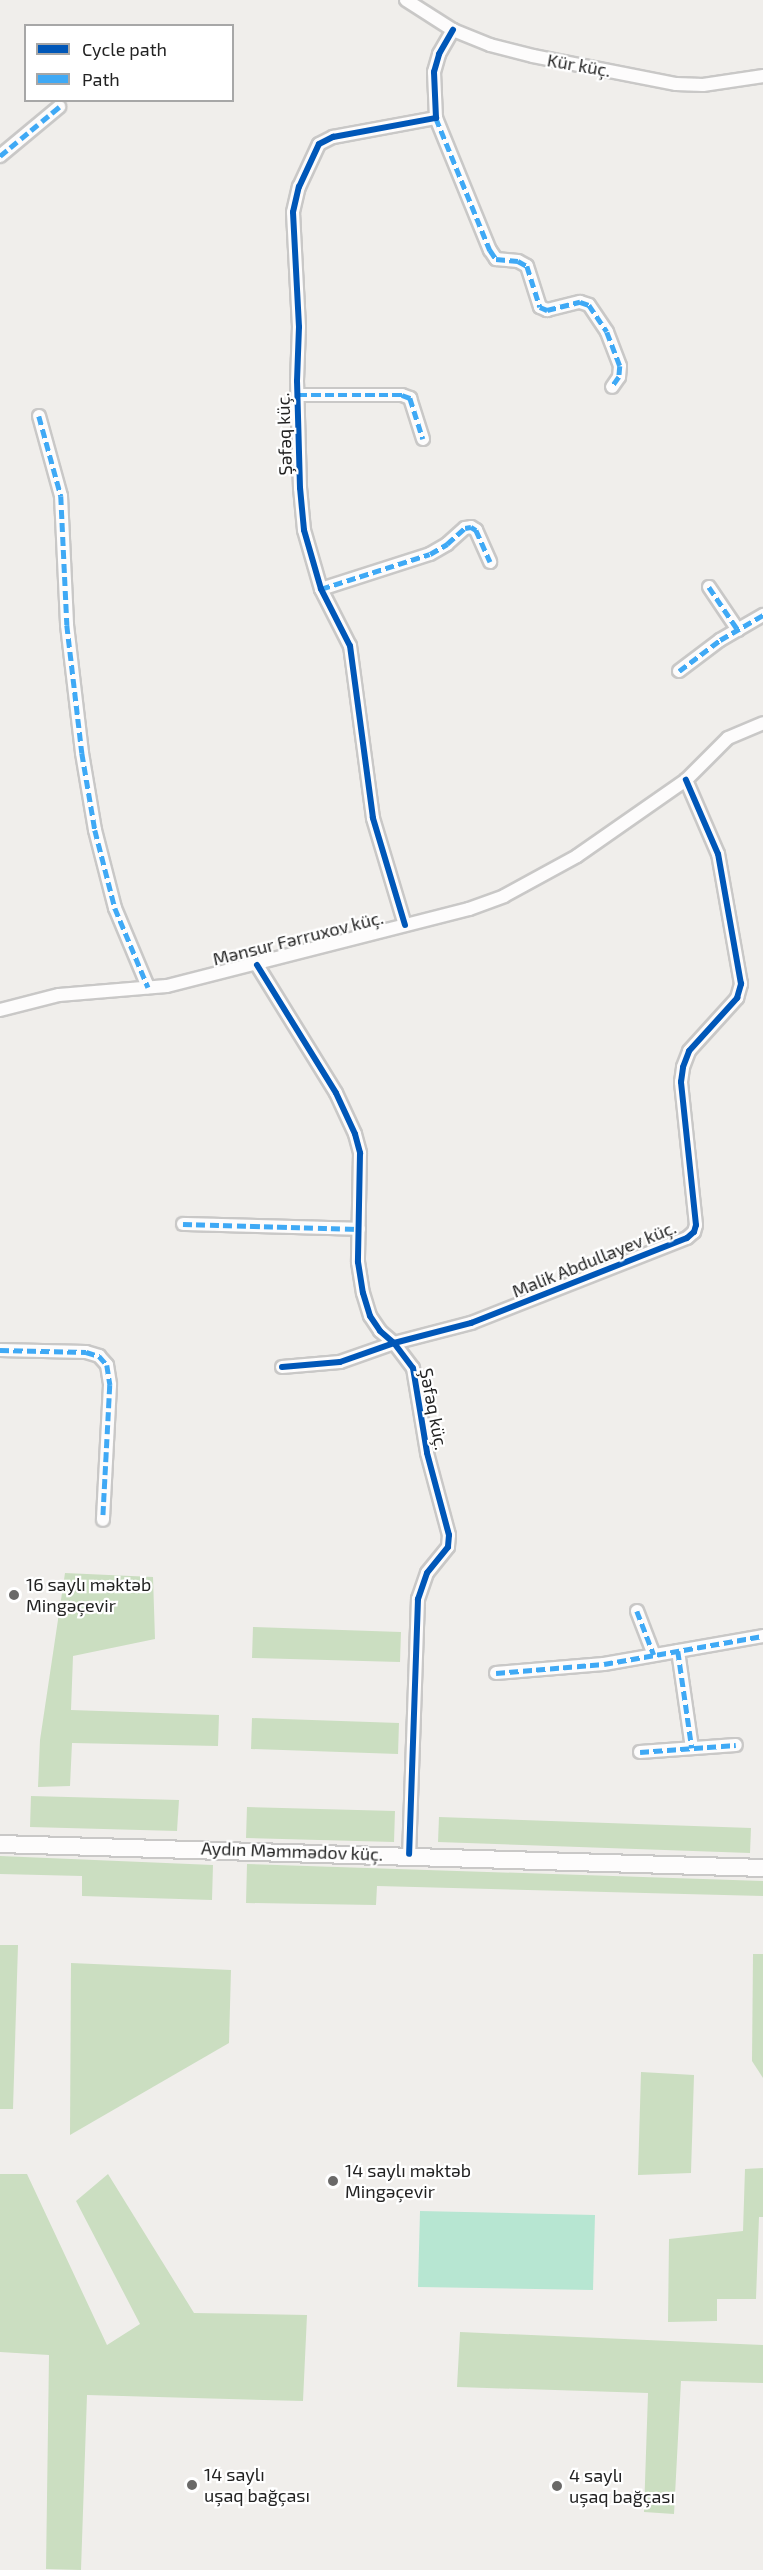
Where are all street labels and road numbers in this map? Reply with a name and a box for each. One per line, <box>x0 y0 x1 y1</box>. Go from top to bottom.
street label: Kür küç. <box>545 49 613 81</box>
street label: Şəfəq küç. <box>272 392 296 476</box>
street label: Mənsur Fərruxov küç. <box>210 906 386 970</box>
street label: Malik Abdullayev küç. <box>508 1216 680 1302</box>
street label: Şəfəq küç. <box>415 1366 453 1452</box>
street label: Aydın Məmmədov küç. <box>200 1837 384 1865</box>

